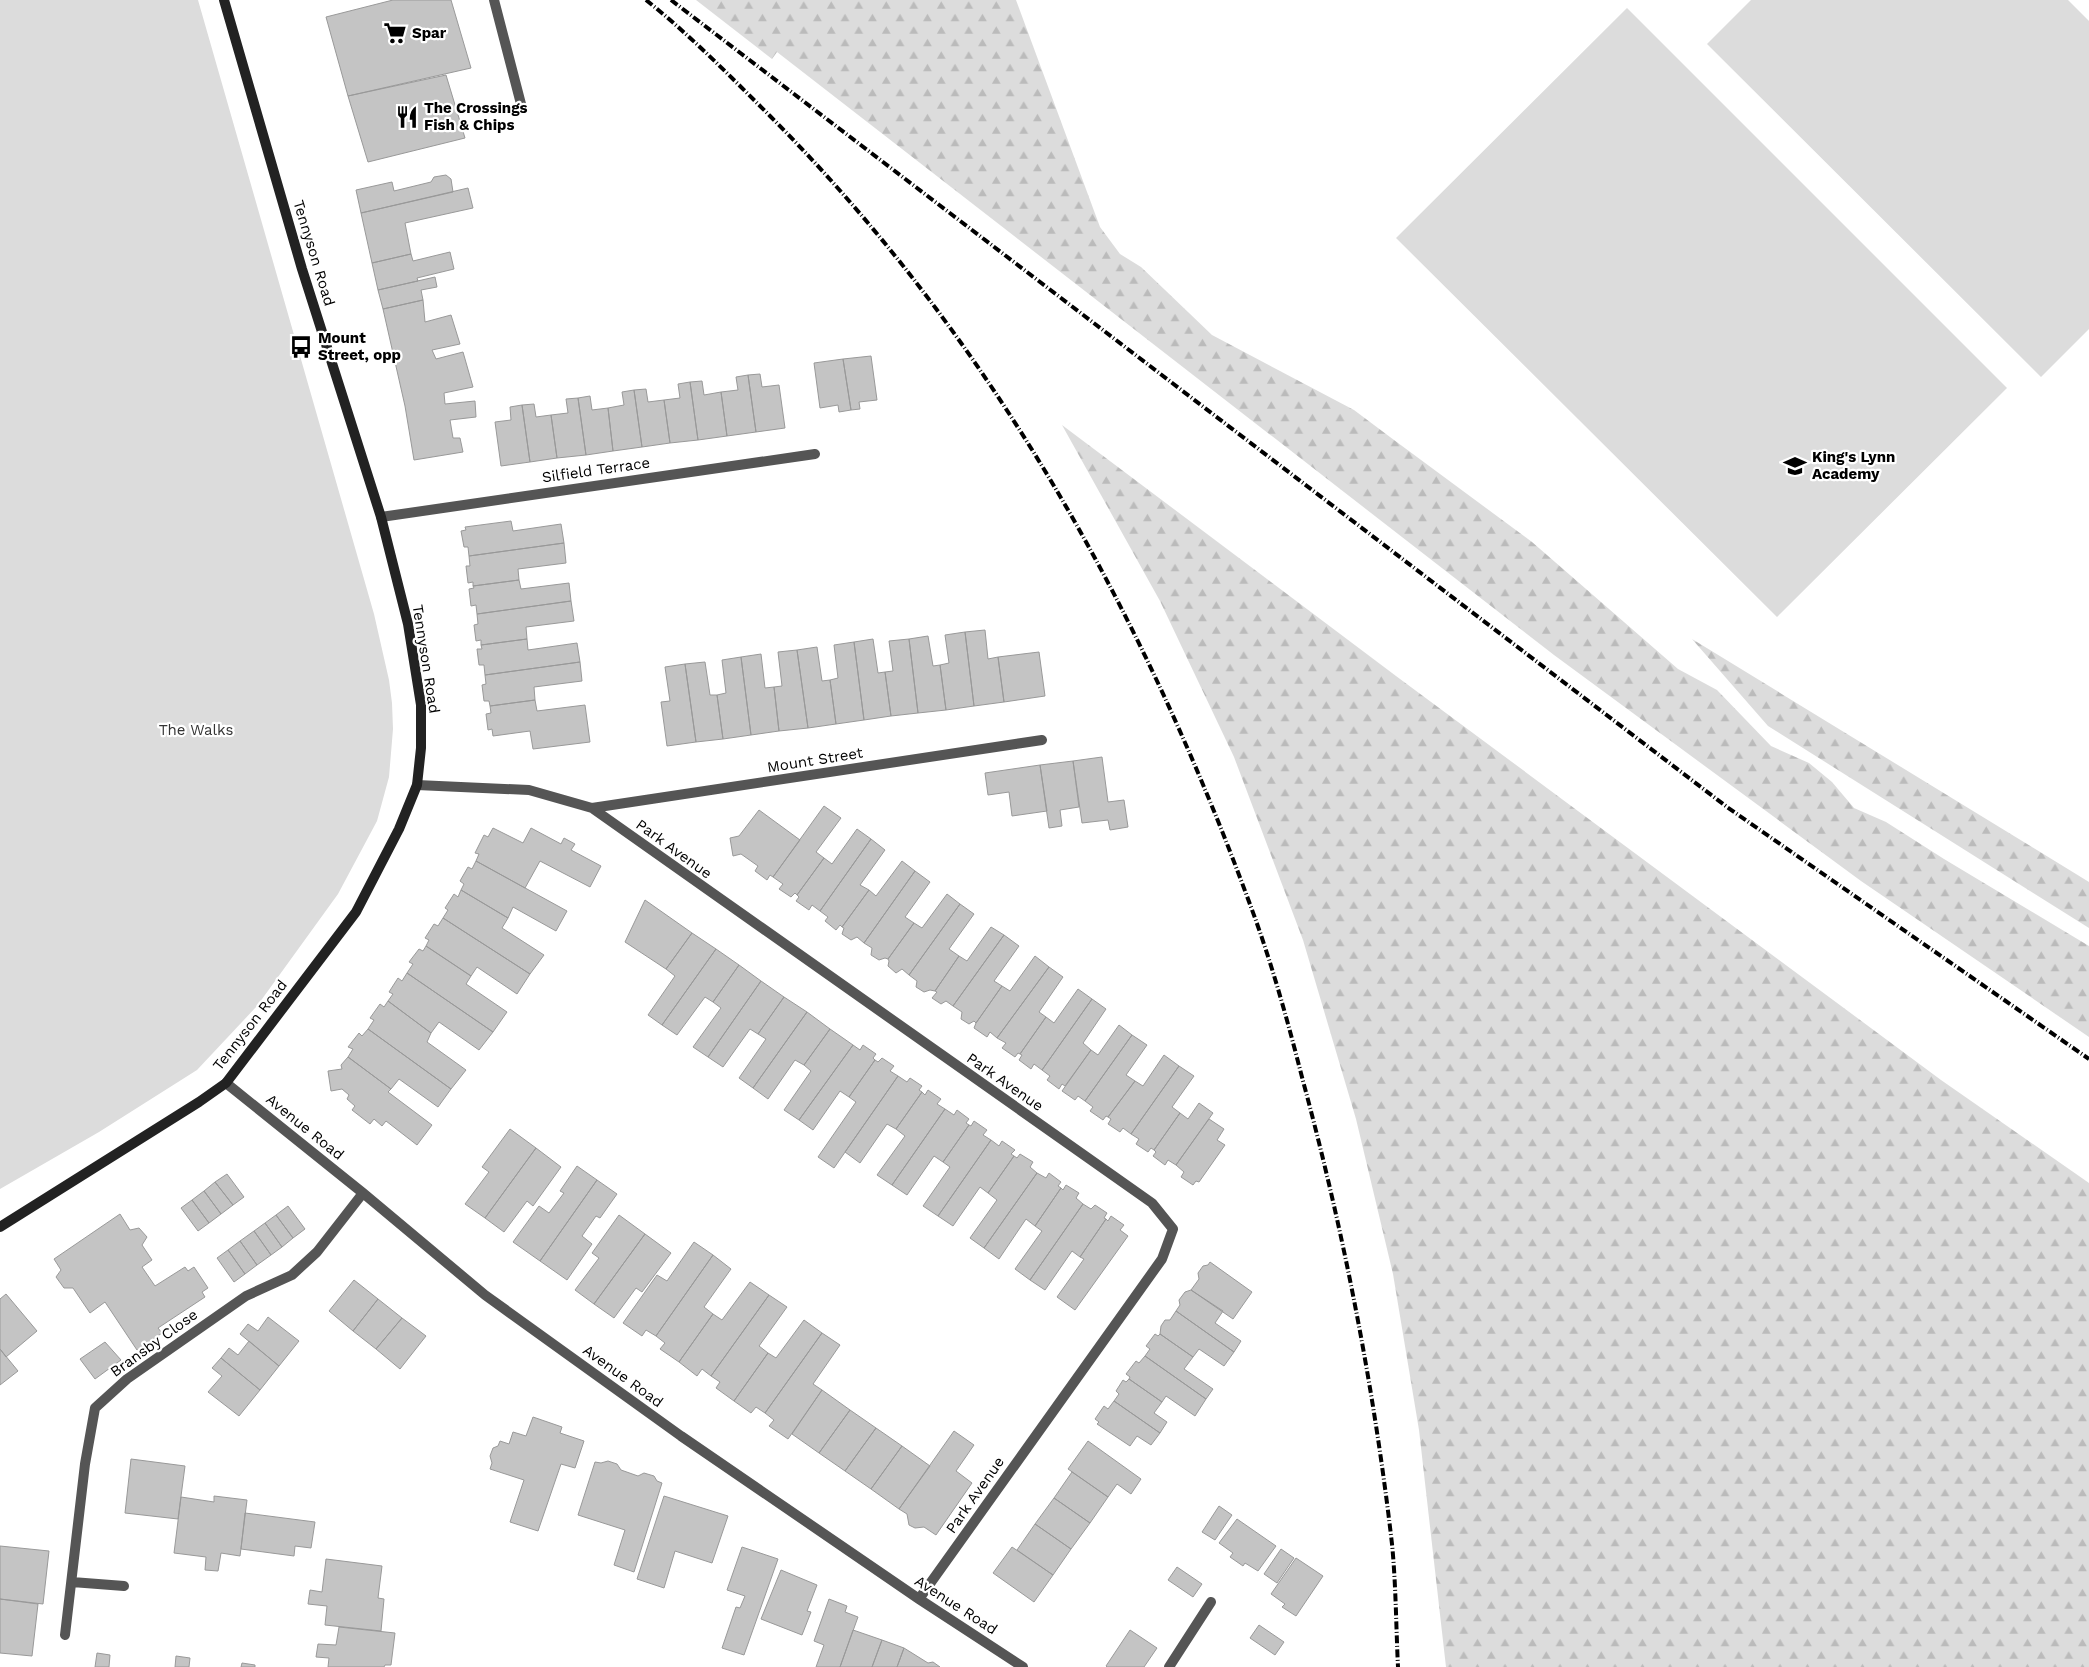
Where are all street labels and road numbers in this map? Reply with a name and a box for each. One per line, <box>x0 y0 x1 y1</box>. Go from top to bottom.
street label: Tennyson Road <box>289 198 339 308</box>
street label: Silfield Terrace <box>541 454 651 486</box>
street label: Tennyson Road <box>409 603 443 715</box>
street label: Mount Street <box>766 743 865 776</box>
street label: Park Avenue <box>633 815 715 883</box>
street label: Tennyson Road <box>209 976 291 1074</box>
street label: Park Avenue <box>963 1049 1047 1115</box>
street label: Avenue Road <box>263 1090 347 1164</box>
street label: Bransby Close <box>107 1305 201 1381</box>
street label: Avenue Road <box>579 1341 667 1411</box>
street label: Park Avenue <box>942 1453 1008 1537</box>
street label: Avenue Road <box>911 1572 1001 1638</box>

